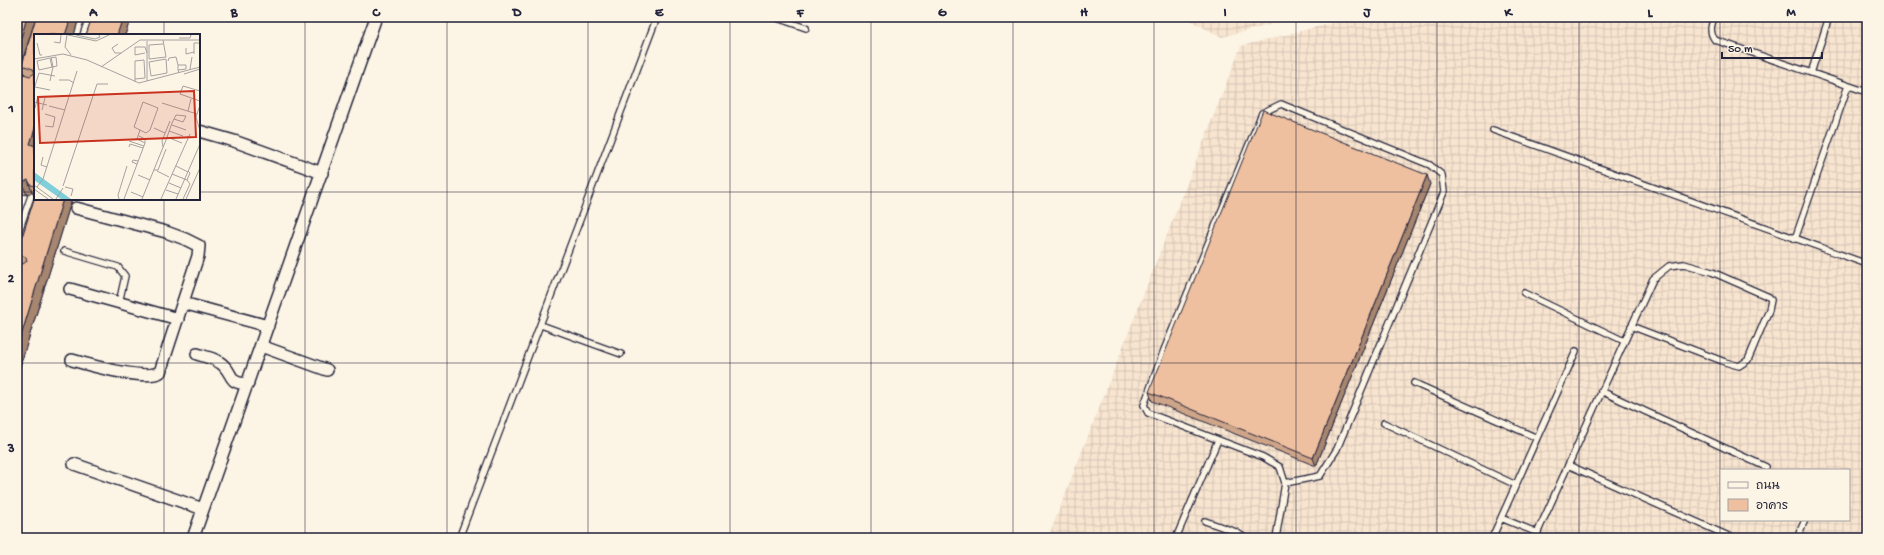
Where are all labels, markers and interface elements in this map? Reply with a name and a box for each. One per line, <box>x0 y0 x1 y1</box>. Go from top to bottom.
text: A <box>88 6 98 21</box>
text: B <box>230 6 239 21</box>
text: C <box>371 6 381 21</box>
text: D <box>512 6 522 21</box>
text: E <box>655 6 664 21</box>
text: F <box>796 6 805 21</box>
text: G <box>938 6 947 21</box>
text: H <box>1080 6 1088 21</box>
text: I <box>1223 6 1227 21</box>
text: J <box>1363 6 1372 21</box>
text: K <box>1503 6 1513 21</box>
text: L <box>1648 6 1654 21</box>
text: M <box>1786 6 1796 21</box>
inset map <box>34 34 200 200</box>
scale bar <box>1722 34 1822 60</box>
text: 50 m <box>1728 43 1753 57</box>
text: 1 <box>7 102 14 117</box>
text: 2 <box>8 272 15 287</box>
text: 3 <box>7 442 15 457</box>
legend <box>1720 469 1850 521</box>
text: ถนน <box>1756 480 1780 494</box>
text: อาคาร <box>1756 500 1788 514</box>

